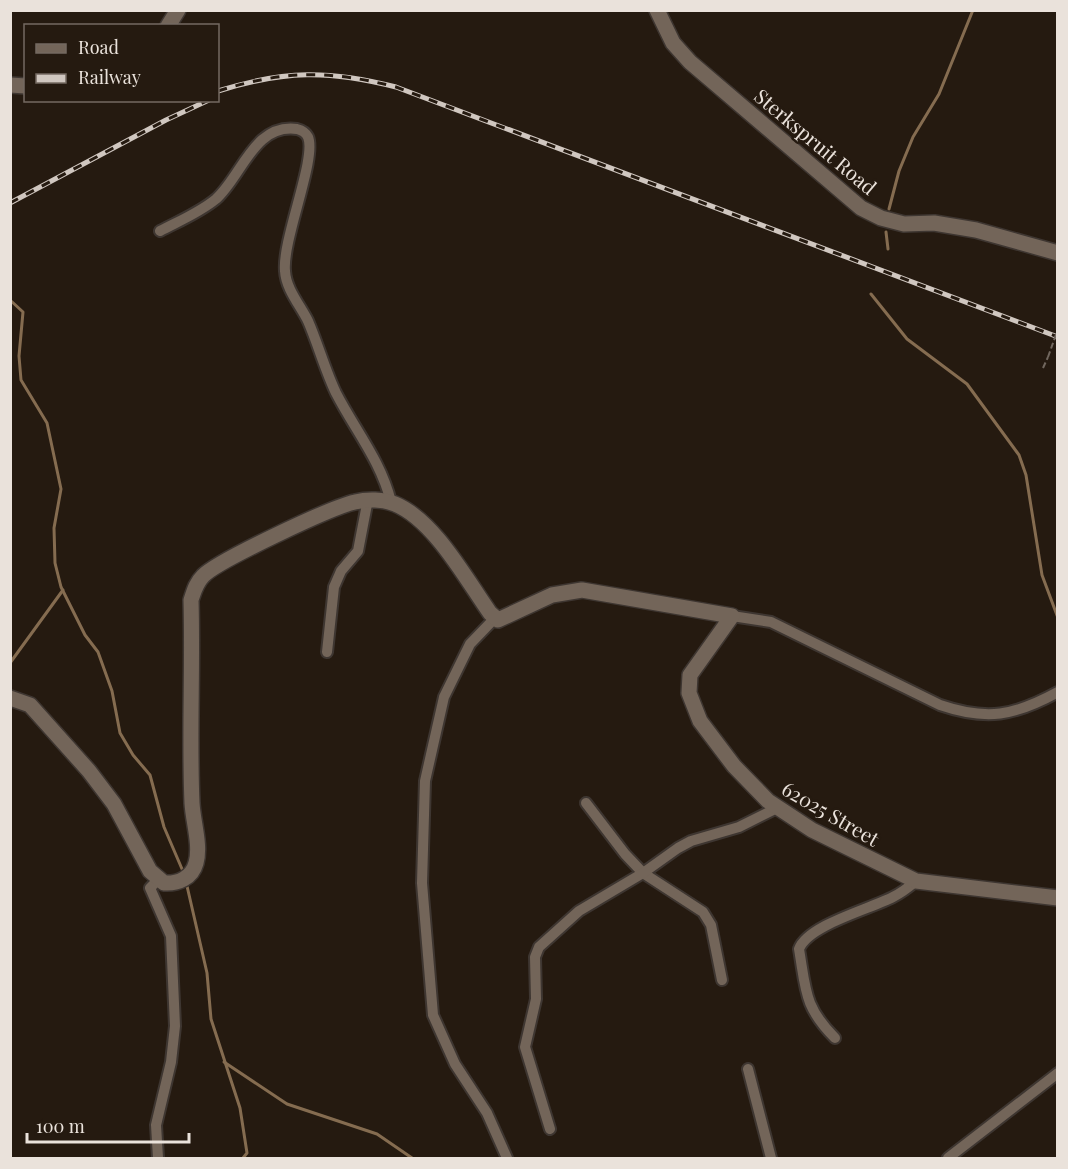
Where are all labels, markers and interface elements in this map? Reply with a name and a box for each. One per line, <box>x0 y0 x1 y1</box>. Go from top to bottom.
legend <box>24 24 219 102</box>
text: Road <box>78 35 119 59</box>
text: Railway <box>78 65 141 89</box>
street label: Sterkspruit Road <box>749 82 883 200</box>
street label: 62025 Street <box>777 774 885 852</box>
scale bar <box>27 1106 189 1144</box>
text: 100 m <box>36 1114 85 1138</box>

